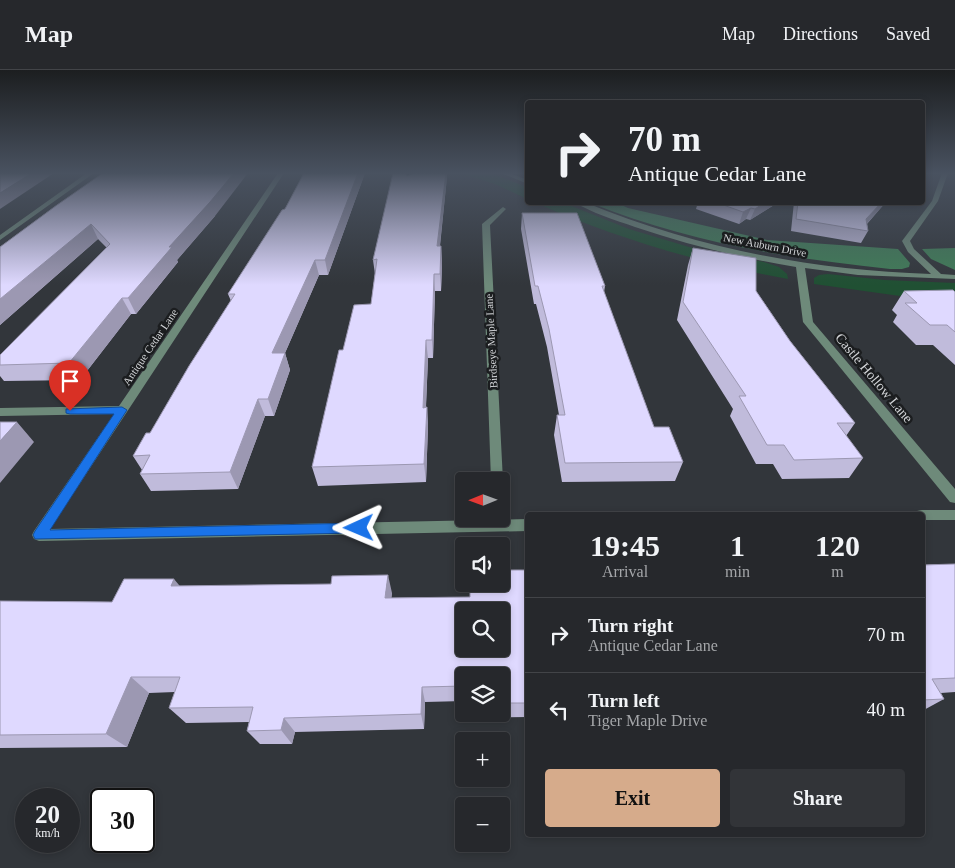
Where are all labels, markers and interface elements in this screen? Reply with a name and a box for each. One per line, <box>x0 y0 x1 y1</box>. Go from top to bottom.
text: Map <box>25 21 73 47</box>
text: Map <box>722 24 755 44</box>
text: Directions <box>783 24 858 44</box>
text: Saved <box>886 24 930 44</box>
icon: right <box>545 120 610 185</box>
text: 70 m <box>628 120 701 159</box>
text: Antique Cedar Lane <box>628 161 806 186</box>
street label: New Auburn Drive <box>722 231 808 259</box>
street label: Birdseye Maple Lane <box>483 293 499 389</box>
street label: Antique Cedar Lane <box>120 307 180 387</box>
street label: Castle Hollow Lane <box>832 330 916 426</box>
pin <box>49 360 91 411</box>
icon: arrive <box>56 367 84 395</box>
north arrow <box>455 472 510 528</box>
map controls <box>455 472 510 852</box>
position arrow <box>332 501 384 553</box>
text: 19:45 <box>590 529 660 562</box>
text: 1 <box>730 529 745 562</box>
text: 120 <box>815 529 860 562</box>
button: sound <box>455 537 510 592</box>
text: Arrival <box>602 563 648 580</box>
text: min <box>725 563 750 580</box>
text: m <box>831 563 844 580</box>
button: search <box>455 602 510 657</box>
text: Turn right <box>588 615 673 636</box>
icon: right <box>545 621 573 649</box>
text: 70 m <box>866 624 905 645</box>
text: Antique Cedar Lane <box>588 637 718 654</box>
button: layers <box>455 667 510 722</box>
text: Turn left <box>588 690 660 711</box>
icon: left <box>545 696 573 724</box>
text: 40 m <box>866 699 905 720</box>
text: Tiger Maple Drive <box>588 712 707 729</box>
button: + <box>455 732 510 787</box>
button: Exit <box>545 769 720 827</box>
button: Share <box>730 769 905 827</box>
speed limit sign: 30 <box>90 788 155 853</box>
button: − <box>455 797 510 852</box>
text: 20 <box>35 801 60 828</box>
text: km/h <box>35 826 60 840</box>

